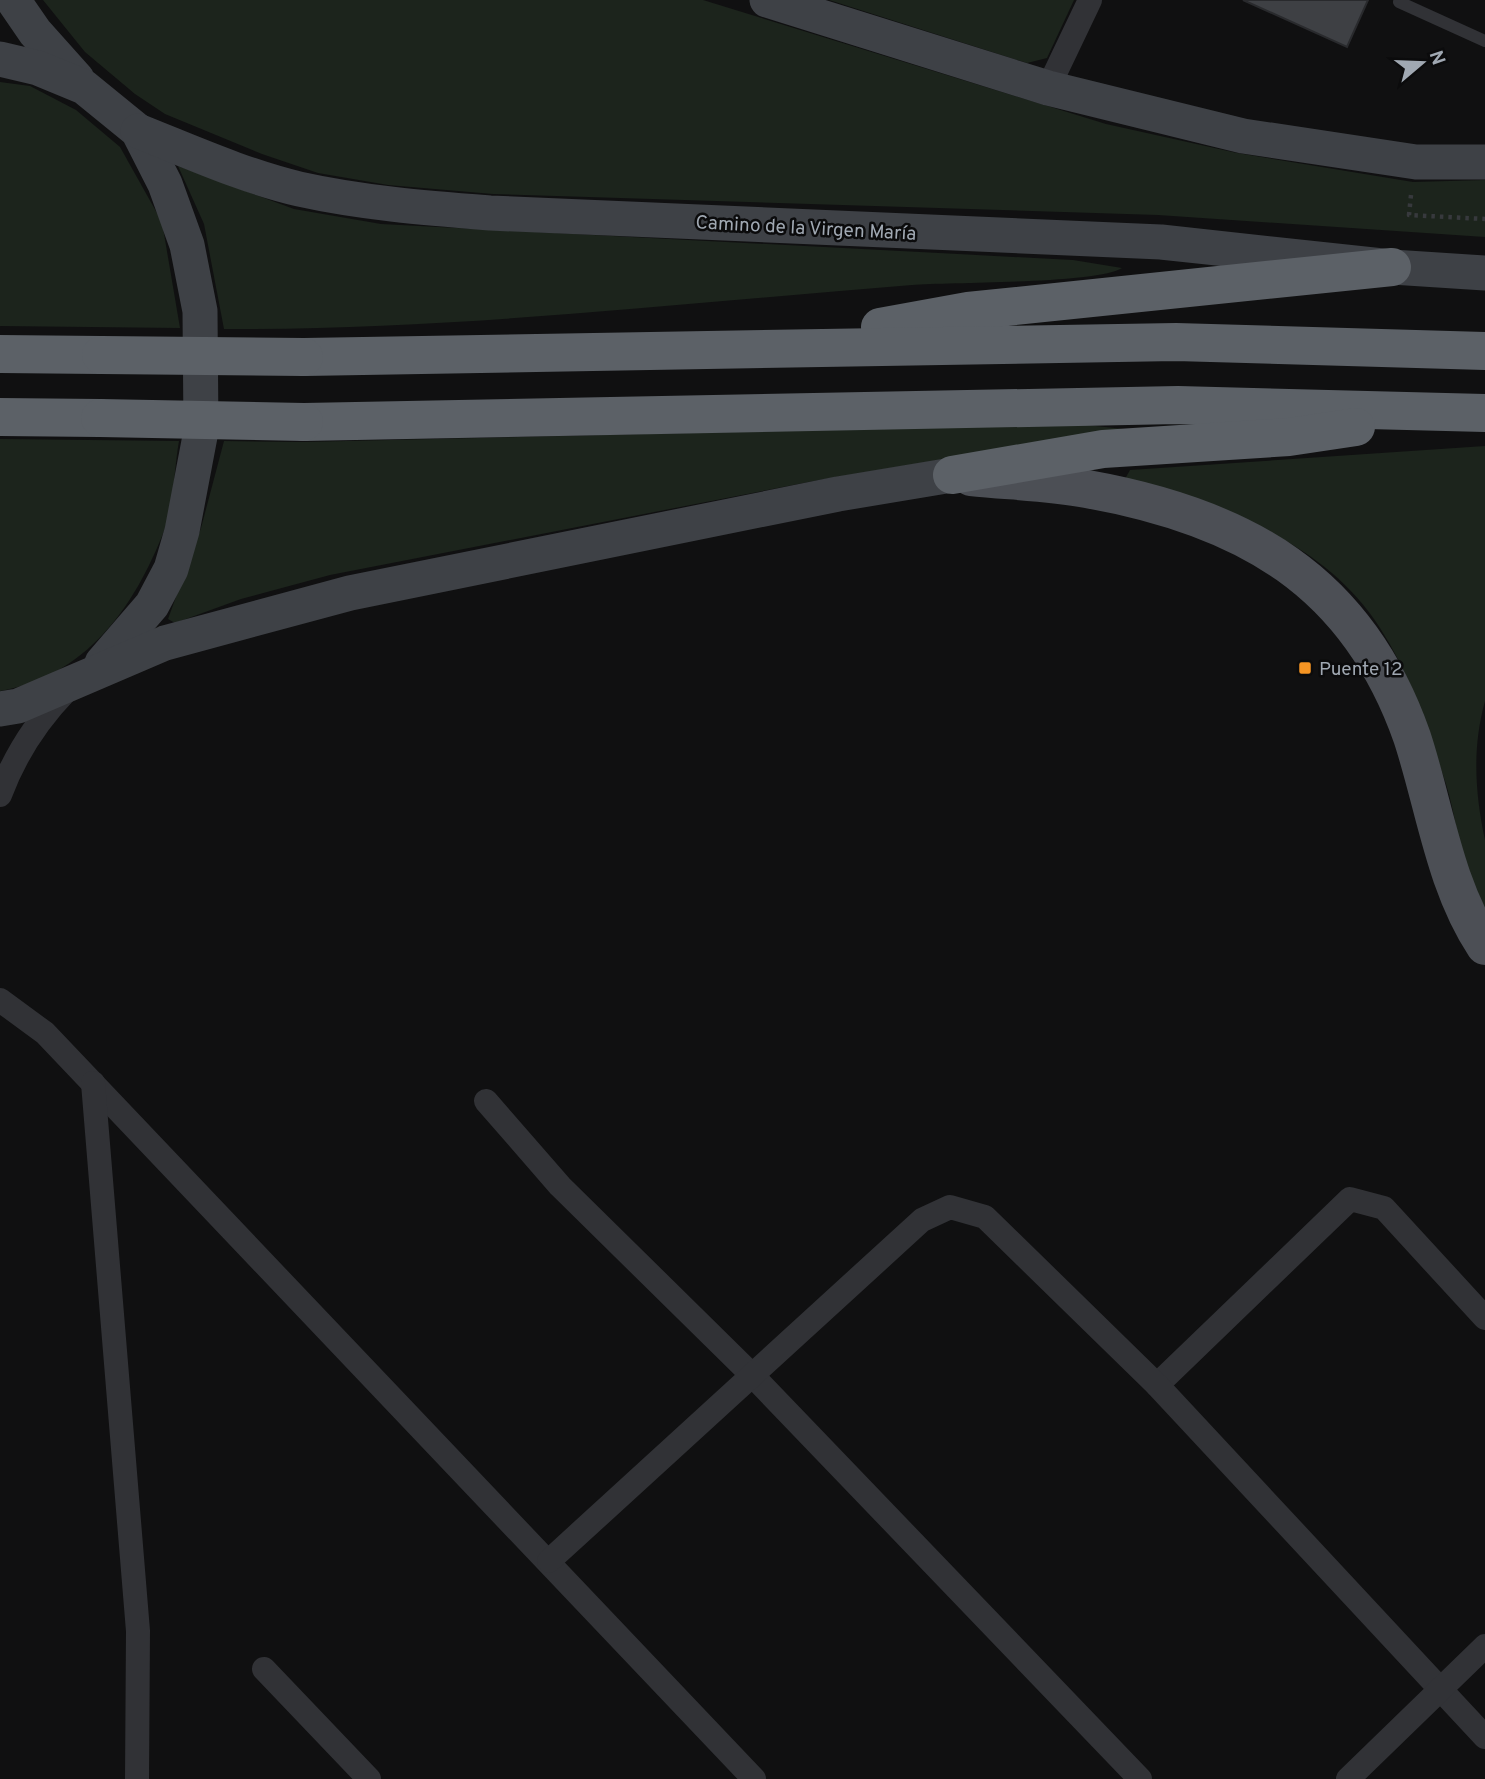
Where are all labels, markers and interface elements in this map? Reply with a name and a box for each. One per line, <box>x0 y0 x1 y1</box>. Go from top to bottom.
north arrow <box>1387 28 1457 98</box>
text: N <box>1423 48 1450 68</box>
street label: Camino de la Virgen María <box>695 211 917 247</box>
place label: Puente 12 <box>1319 658 1403 682</box>
marker: Puente 12 <box>1297 660 1313 676</box>

